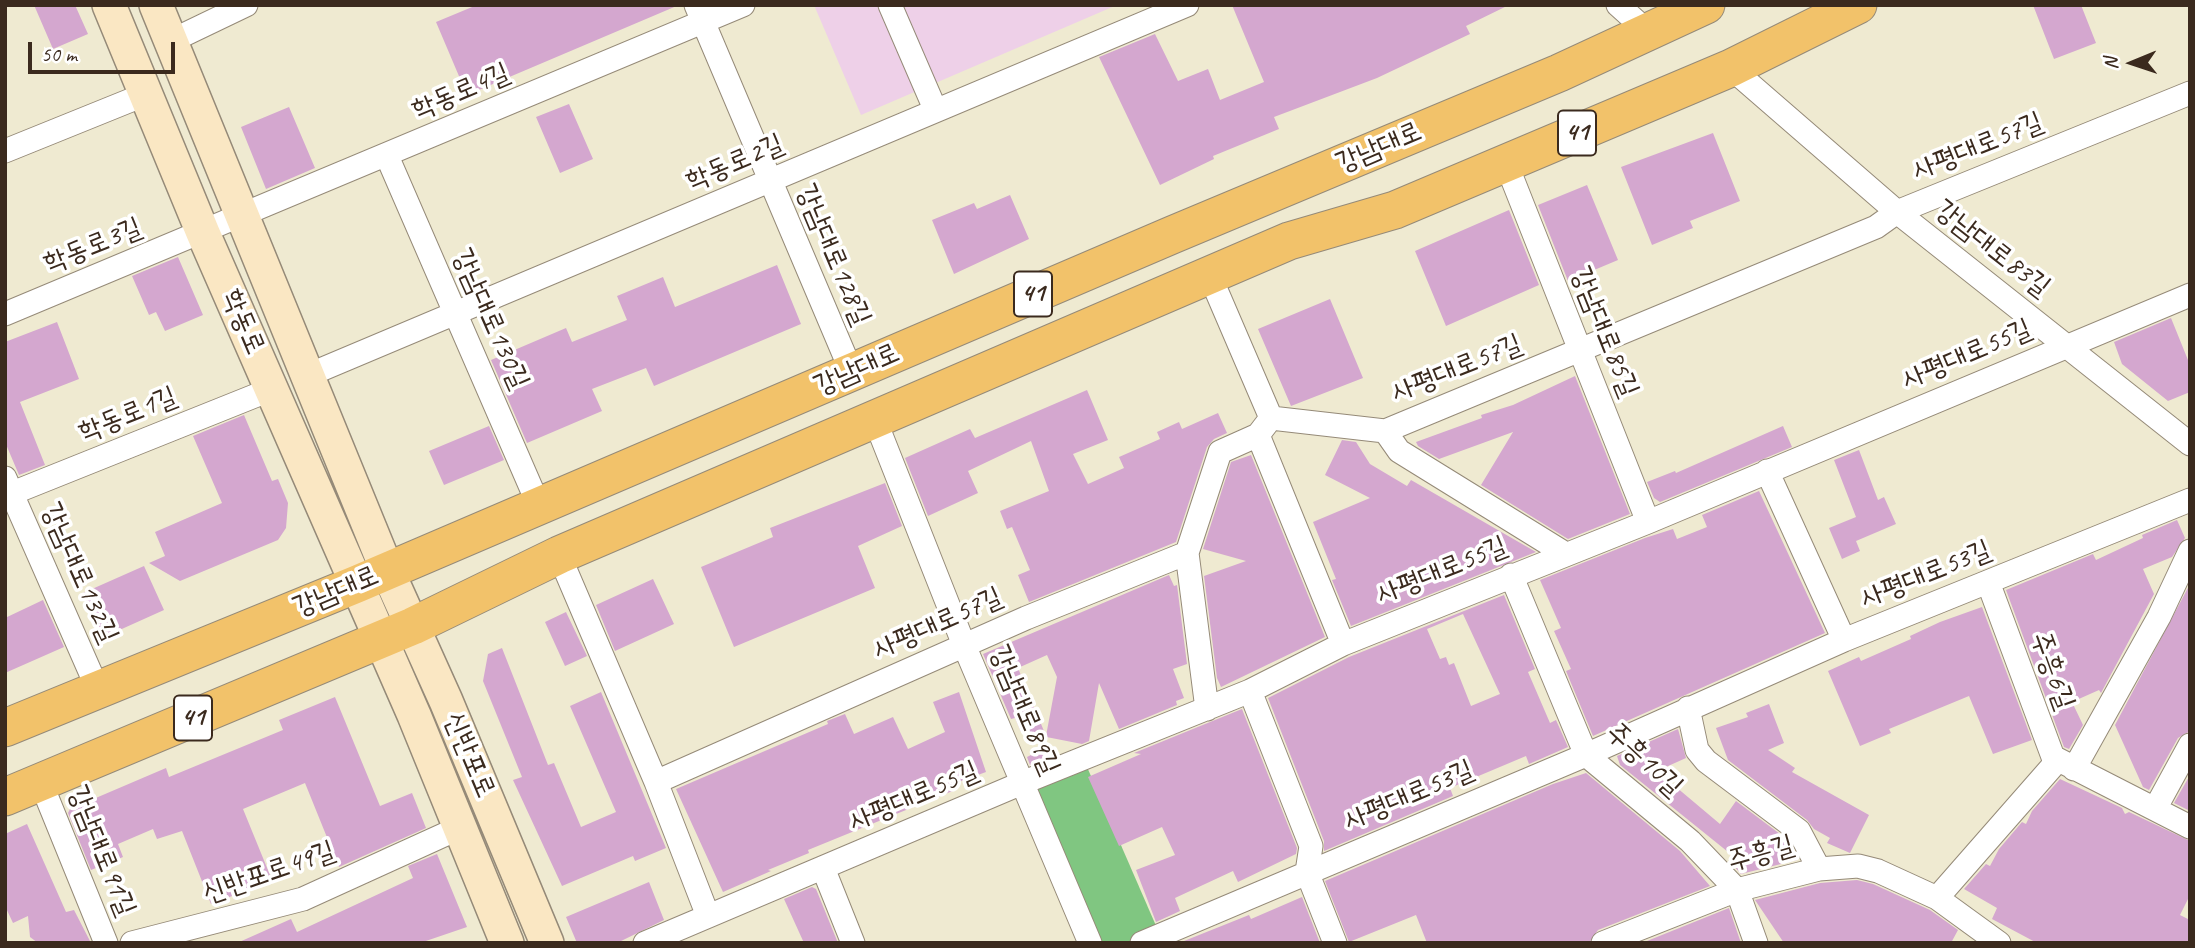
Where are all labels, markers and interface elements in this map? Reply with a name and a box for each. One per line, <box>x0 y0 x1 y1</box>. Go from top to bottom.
scale bar <box>32 28 178 72</box>
north arrow <box>2097 28 2167 98</box>
text: 50 m <box>41 41 77 67</box>
street label: 학동로4길 <box>407 56 515 128</box>
text: N <box>2099 57 2123 70</box>
street label: 사평대로57길 <box>1908 106 2048 188</box>
road number: 41 <box>1558 110 1596 156</box>
street label: 강남대로 <box>1331 115 1427 181</box>
street label: 학동로2길 <box>681 127 789 199</box>
street label: 강남대로128길 <box>788 179 878 331</box>
street label: 강남대로83길 <box>1927 193 2057 305</box>
street label: 학동로3길 <box>39 211 147 281</box>
street label: 강남대로130길 <box>444 243 536 395</box>
street label: 강남대로85길 <box>1563 262 1645 402</box>
road number: 41 <box>1014 272 1052 316</box>
street label: 학동로 <box>214 284 272 360</box>
street label: 사평대로55길 <box>1897 313 2037 397</box>
street label: 사평대로57길 <box>1387 328 1527 410</box>
street label: 강남대로 <box>809 336 905 404</box>
street label: 학동로1길 <box>74 380 182 450</box>
street label: 강남대로132길 <box>33 497 125 649</box>
street label: 사평대로55길 <box>1372 530 1512 612</box>
street label: 사평대로53길 <box>1856 534 1996 616</box>
street label: 강남대로 <box>288 559 384 625</box>
street label: 사평대로57길 <box>868 581 1008 667</box>
street label: 주흥6길 <box>2022 628 2082 714</box>
street label: 강남대로89길 <box>982 640 1066 780</box>
road number: 41 <box>174 696 212 740</box>
street label: 신반포로 <box>436 707 502 803</box>
street label: 주흥10길 <box>1599 716 1689 804</box>
street label: 사평대로53길 <box>1339 754 1479 838</box>
street label: 사평대로55길 <box>844 755 984 839</box>
street label: 강남대로91길 <box>60 781 142 921</box>
street label: 주흥길 <box>1724 829 1798 879</box>
street label: 신반포로49길 <box>198 835 340 911</box>

